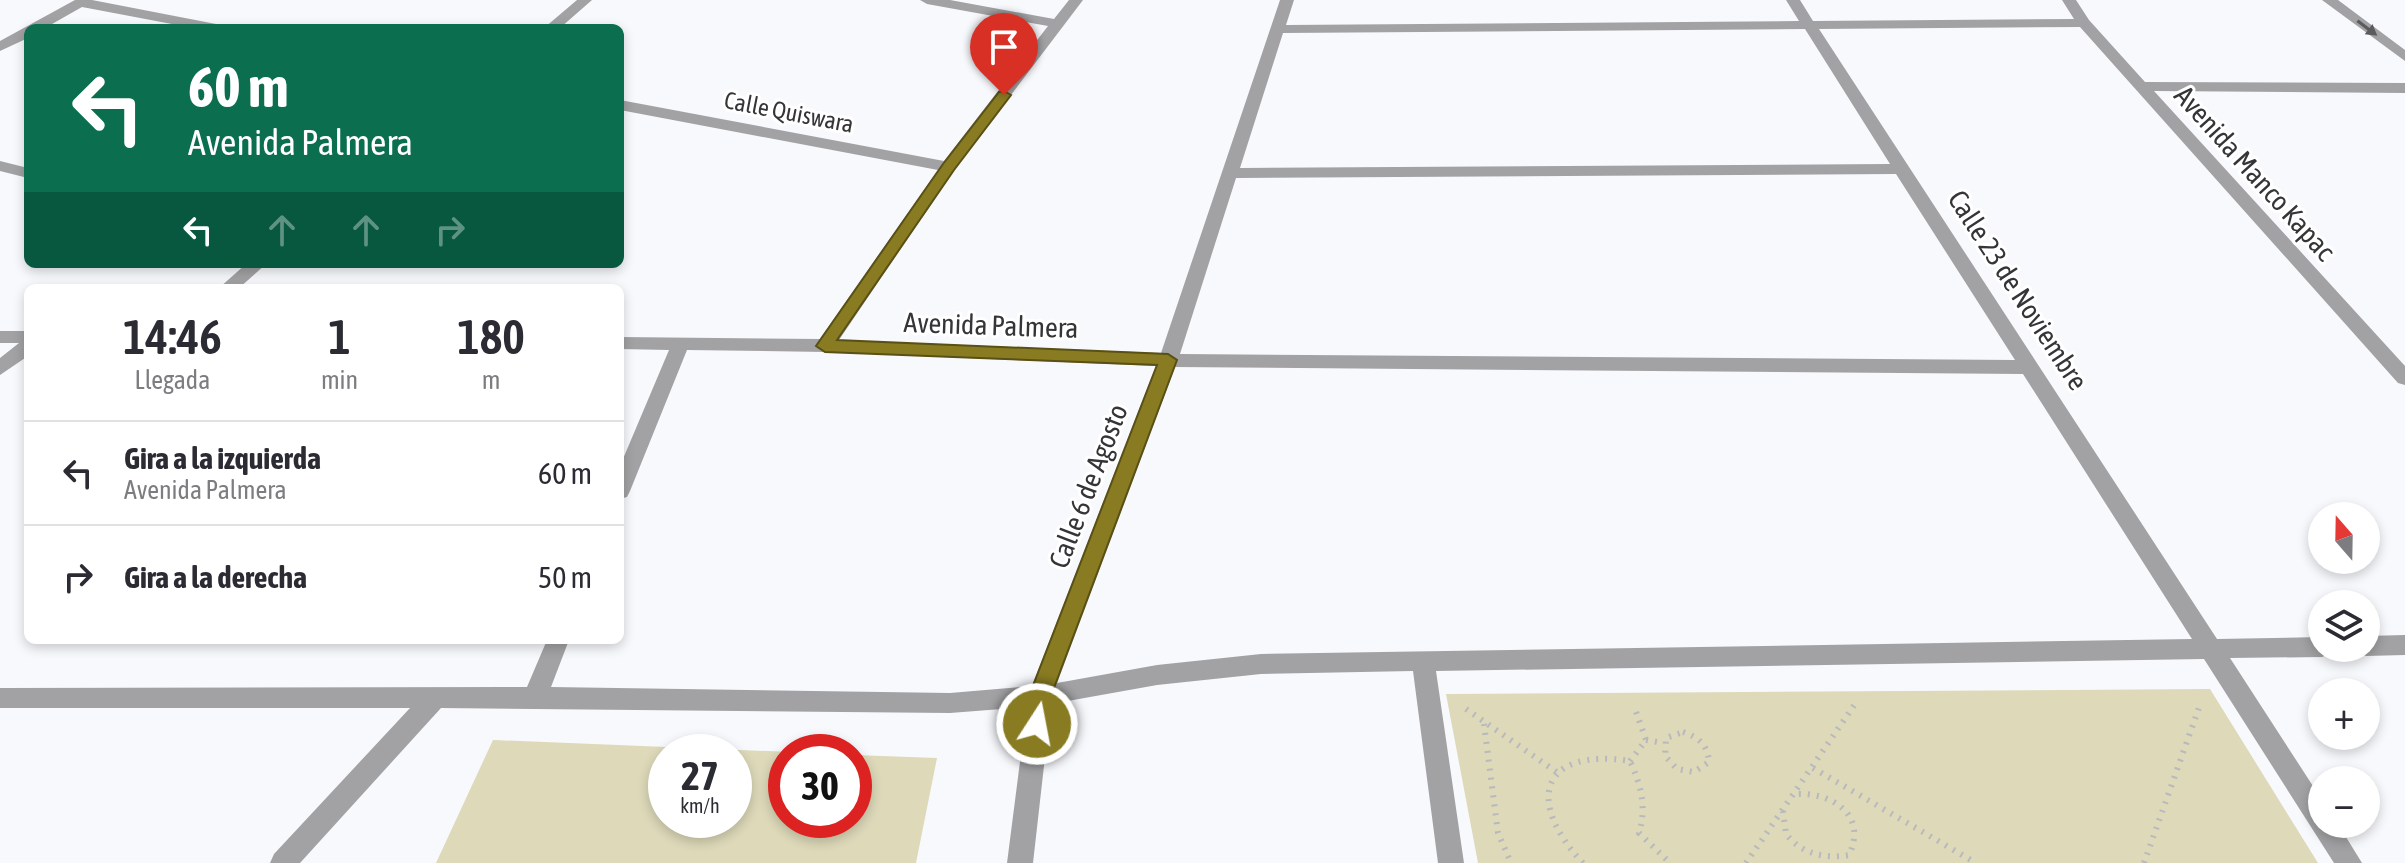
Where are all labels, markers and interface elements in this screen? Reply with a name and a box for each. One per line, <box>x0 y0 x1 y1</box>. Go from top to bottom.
pin <box>970 13 1038 95</box>
one-way arrow <box>2357 20 2377 36</box>
icon: arrive <box>982 25 1026 69</box>
text: 60 m <box>188 55 289 119</box>
icon: left <box>56 56 160 160</box>
street label: Avenida Manco Kapac <box>2168 79 2342 267</box>
street label: Calle Quiswara <box>722 86 856 138</box>
text: Avenida Palmera <box>188 121 413 163</box>
street label: Calle 23 de Noviembre <box>1942 184 2094 396</box>
icon: left <box>176 208 220 252</box>
icon: ahead <box>260 208 304 252</box>
icon: ahead <box>344 208 388 252</box>
icon: right <box>428 208 472 252</box>
street label: Avenida Palmera <box>903 306 1079 344</box>
text: 14:46 <box>123 309 222 364</box>
text: 1 <box>328 309 351 364</box>
text: 180 <box>457 309 525 364</box>
text: Llegada <box>135 365 210 395</box>
text: min <box>321 365 358 395</box>
text: m <box>482 365 500 395</box>
street label: Calle 6 de Agosto <box>1042 400 1134 572</box>
text: Gira a la izquierda <box>124 441 321 475</box>
icon: left <box>56 451 100 495</box>
text: 60 m <box>538 456 592 490</box>
text: Avenida Palmera <box>124 475 287 505</box>
north arrow <box>2308 502 2380 574</box>
map controls <box>2308 502 2380 838</box>
icon: right <box>56 555 100 599</box>
text: Gira a la derecha <box>124 560 307 594</box>
text: 50 m <box>538 560 592 594</box>
button: layers <box>2308 590 2380 662</box>
button: + <box>2308 678 2380 750</box>
position arrow <box>995 682 1079 766</box>
speed limit sign: 30 <box>768 734 872 838</box>
text: 27 <box>681 753 719 798</box>
button: − <box>2308 766 2380 838</box>
text: km/h <box>680 794 720 817</box>

